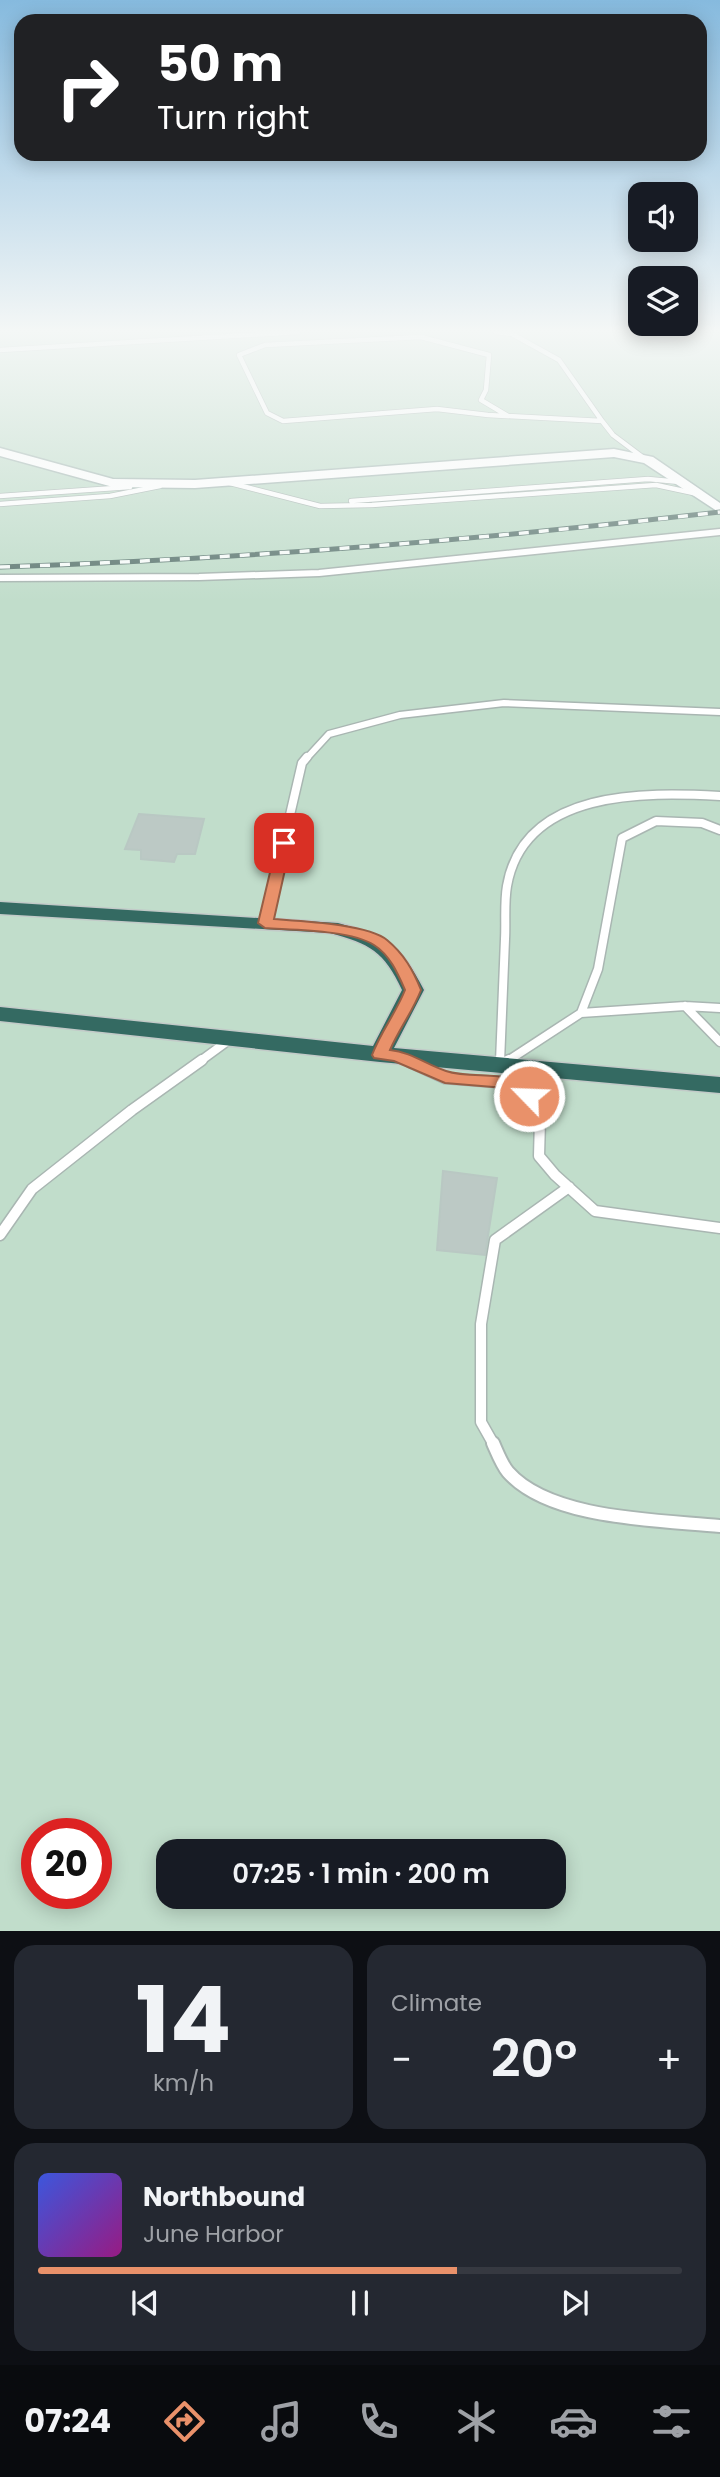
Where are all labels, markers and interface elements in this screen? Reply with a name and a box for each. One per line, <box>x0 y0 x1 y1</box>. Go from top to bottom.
text: 50 m <box>157 30 283 98</box>
icon: right <box>42 42 133 133</box>
text: Turn right <box>157 95 309 140</box>
map controls <box>628 182 698 336</box>
button: sound <box>628 182 698 252</box>
button: layers <box>628 266 698 336</box>
pin <box>254 813 314 873</box>
icon: arrive <box>265 824 303 862</box>
position arrow <box>492 1059 566 1133</box>
speed limit sign: 20 <box>21 1818 112 1909</box>
text: 07:25 · 1 min · 200 m <box>232 1856 490 1892</box>
text: 14 <box>136 1956 231 2084</box>
text: Climate <box>391 1987 482 2019</box>
text: 20° <box>491 2022 577 2095</box>
text: − <box>391 2033 412 2086</box>
text: + <box>656 2033 682 2086</box>
text: km/h <box>153 2067 214 2099</box>
text: Northbound <box>143 2179 305 2215</box>
text: June Harbor <box>143 2218 284 2250</box>
icon: previous <box>126 2284 164 2322</box>
icon: pause <box>341 2284 379 2322</box>
icon: next <box>556 2284 594 2322</box>
icon: directions <box>160 2397 209 2446</box>
icon: music <box>257 2397 306 2446</box>
icon: phone <box>354 2397 403 2446</box>
icon: climate <box>452 2397 501 2446</box>
icon: car <box>549 2397 598 2446</box>
icon: filters <box>647 2397 696 2446</box>
text: 07:24 <box>24 2398 111 2443</box>

